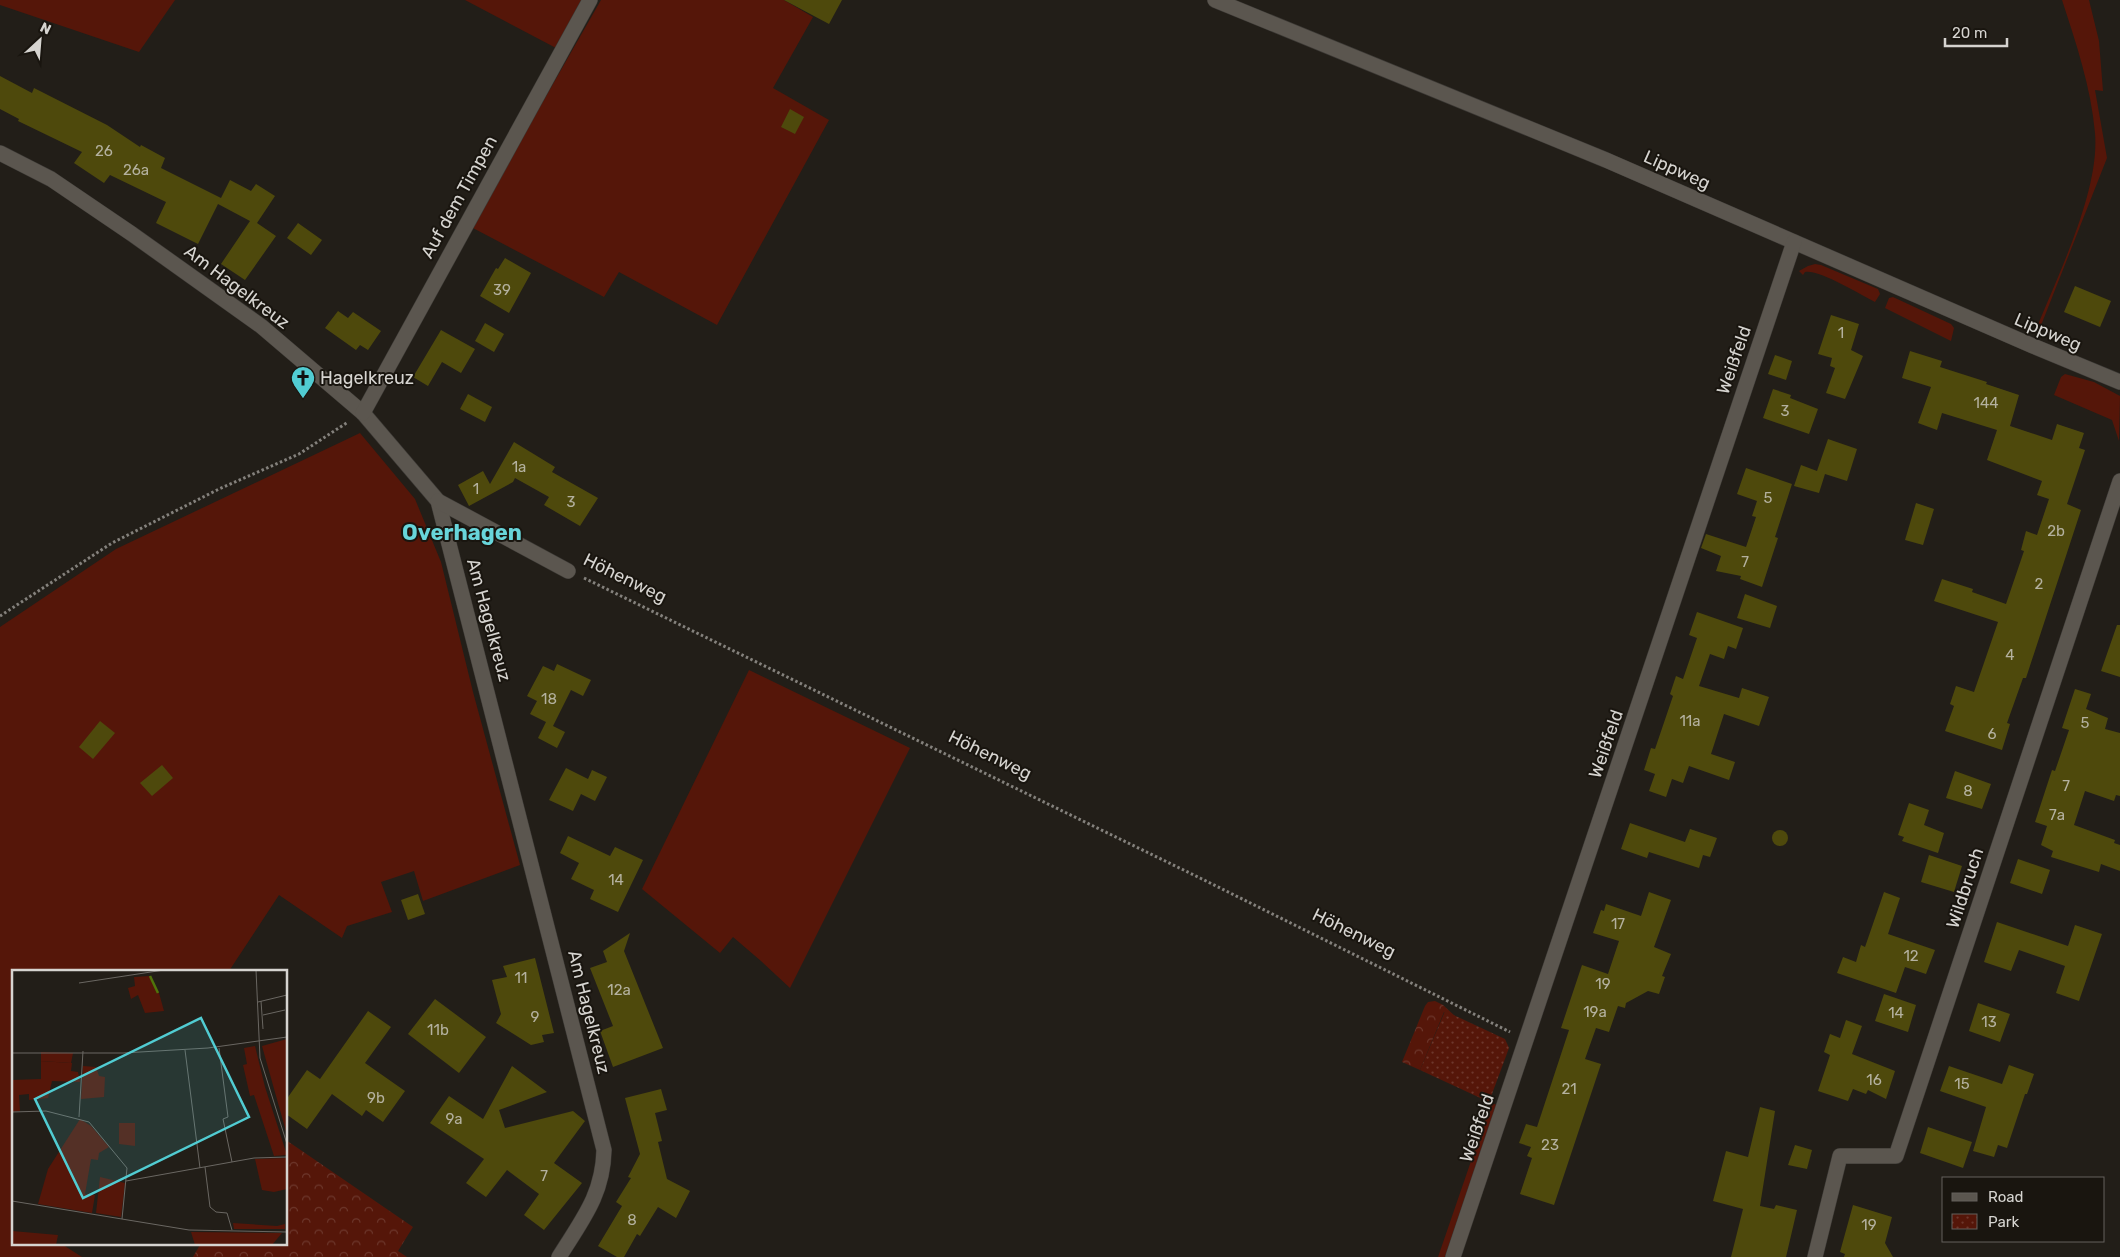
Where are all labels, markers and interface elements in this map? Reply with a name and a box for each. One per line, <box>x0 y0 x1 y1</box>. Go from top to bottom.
north arrow <box>15 15 65 65</box>
scale bar <box>1945 15 2008 47</box>
text: N <box>37 19 54 39</box>
text: 20 m <box>1952 24 1987 42</box>
street label: Auf dem Timpen <box>416 132 502 262</box>
house number: 26 <box>95 142 113 160</box>
street label: Lippweg <box>1640 146 1714 194</box>
house number: 26a <box>123 161 149 179</box>
street label: Am Hagelkreuz <box>180 240 294 334</box>
house number: 39 <box>493 281 511 299</box>
street label: Lippweg <box>2011 308 2085 356</box>
street label: Weißfeld <box>1712 323 1756 397</box>
house number: 1 <box>1838 324 1844 342</box>
church icon: Hagelkreuz <box>290 365 316 399</box>
place label: Hagelkreuz <box>320 367 414 389</box>
house number: 144 <box>1973 394 1999 412</box>
house number: 3 <box>1780 402 1790 420</box>
house number: 1a <box>512 458 526 476</box>
house number: 1 <box>473 480 479 498</box>
house number: 5 <box>1764 489 1773 507</box>
house number: 3 <box>566 493 576 511</box>
district label: Overhagen <box>402 519 522 546</box>
house number: 2b <box>2047 522 2065 540</box>
street label: Höhenweg <box>580 548 670 608</box>
house number: 7 <box>1741 553 1749 571</box>
street label: Am Hagelkreuz <box>462 556 516 684</box>
house number: 2 <box>2035 575 2044 593</box>
house number: 4 <box>2005 646 2015 664</box>
house number: 18 <box>541 690 557 708</box>
street label: Weißfeld <box>1584 707 1628 781</box>
house number: 11a <box>1679 712 1701 730</box>
house number: 5 <box>2081 714 2090 732</box>
street label: Höhenweg <box>945 725 1035 785</box>
house number: 6 <box>1987 725 1997 743</box>
house number: 7 <box>2062 777 2070 795</box>
house number: 8 <box>1963 782 1973 800</box>
house number: 7a <box>2049 806 2065 824</box>
street label: Wildbruch <box>1942 845 1988 931</box>
house number: 14 <box>608 871 624 889</box>
street label: Höhenweg <box>1309 903 1399 963</box>
house number: 17 <box>1611 915 1625 933</box>
house number: 12 <box>1903 947 1919 965</box>
street label: Am Hagelkreuz <box>563 948 615 1076</box>
house number: 11 <box>515 969 527 987</box>
inset map <box>12 970 288 1244</box>
house number: 19 <box>1595 975 1611 993</box>
house number: 12a <box>607 981 631 999</box>
house number: 19a <box>1583 1003 1607 1021</box>
house number: 14 <box>1888 1004 1904 1022</box>
house number: 9 <box>531 1008 540 1026</box>
house number: 13 <box>1981 1013 1997 1031</box>
house number: 11b <box>427 1021 449 1039</box>
house number: 16 <box>1866 1071 1882 1089</box>
house number: 15 <box>1954 1075 1970 1093</box>
house number: 21 <box>1561 1080 1577 1098</box>
house number: 9b <box>367 1089 385 1107</box>
street label: Weißfeld <box>1455 1091 1499 1165</box>
house number: 9a <box>445 1110 463 1128</box>
house number: 23 <box>1541 1136 1559 1154</box>
house number: 7 <box>540 1167 548 1185</box>
legend <box>1942 1177 2105 1242</box>
text: Road <box>1988 1188 2024 1206</box>
house number: 8 <box>627 1211 637 1229</box>
text: Park <box>1988 1213 2019 1231</box>
house number: 19 <box>1861 1216 1877 1234</box>

